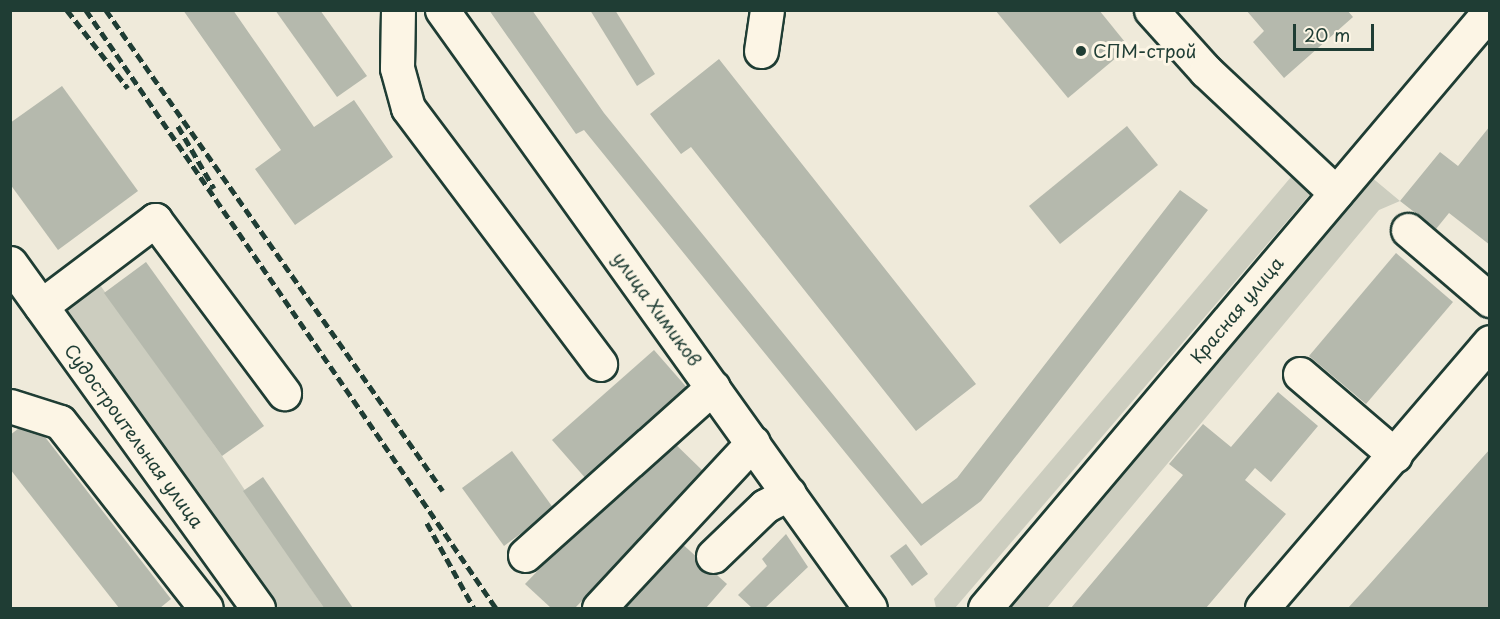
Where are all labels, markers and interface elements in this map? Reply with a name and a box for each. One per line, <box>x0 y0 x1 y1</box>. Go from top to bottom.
scale bar <box>1296 12 1377 50</box>
text: 20 m <box>1304 21 1350 48</box>
place label: СПМ-строй <box>1093 40 1196 62</box>
marker: СПМ-строй <box>1074 44 1088 58</box>
street label: улица Химиков <box>608 247 706 371</box>
street label: Красная улица <box>1186 252 1288 368</box>
street label: Судостроительная улица <box>60 339 208 533</box>

